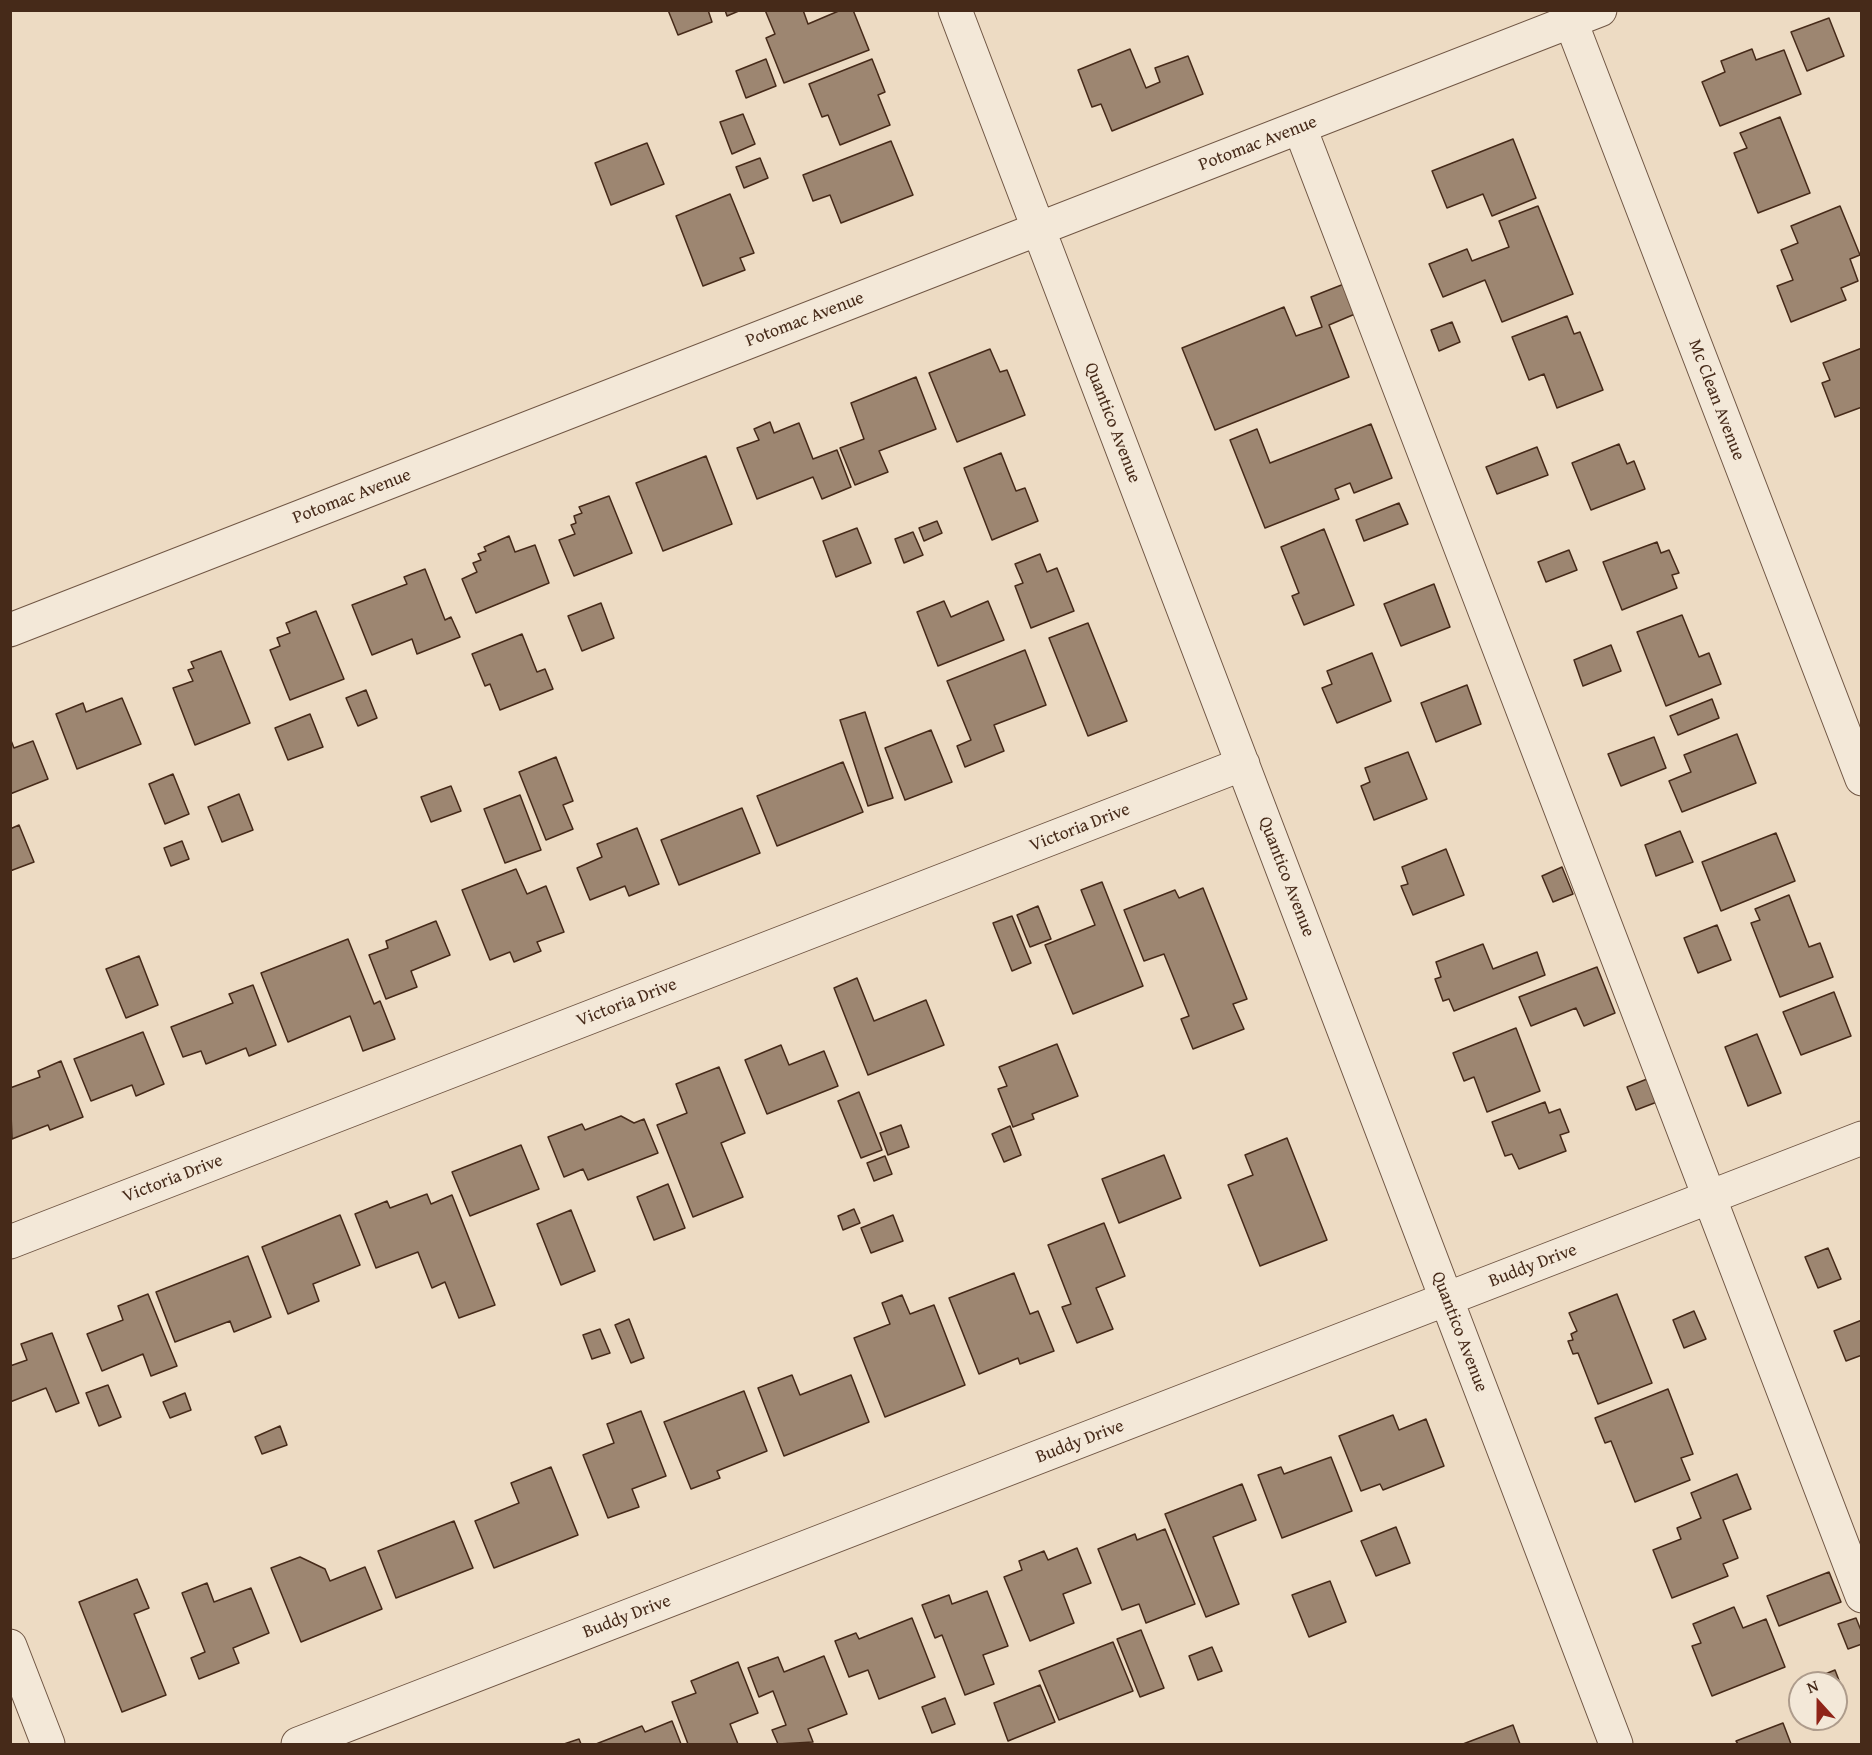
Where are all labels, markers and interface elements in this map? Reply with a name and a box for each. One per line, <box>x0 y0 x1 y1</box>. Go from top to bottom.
street label: Potomac Avenue <box>1196 112 1320 176</box>
street label: Potomac Avenue <box>743 288 867 352</box>
street label: Mc Clean Avenue <box>1683 336 1749 464</box>
street label: Quantico Avenue <box>1079 360 1145 486</box>
street label: Potomac Avenue <box>290 465 414 529</box>
street label: Victoria Drive <box>1027 799 1133 857</box>
street label: Quantico Avenue <box>1253 814 1319 940</box>
street label: Victoria Drive <box>574 974 680 1032</box>
street label: Victoria Drive <box>120 1150 226 1208</box>
street label: Buddy Drive <box>1486 1239 1580 1293</box>
street label: Quantico Avenue <box>1426 1269 1492 1395</box>
street label: Buddy Drive <box>1033 1415 1127 1469</box>
street label: Buddy Drive <box>580 1590 674 1644</box>
north arrow <box>1788 1671 1848 1731</box>
text: N <box>1803 1673 1822 1699</box>

